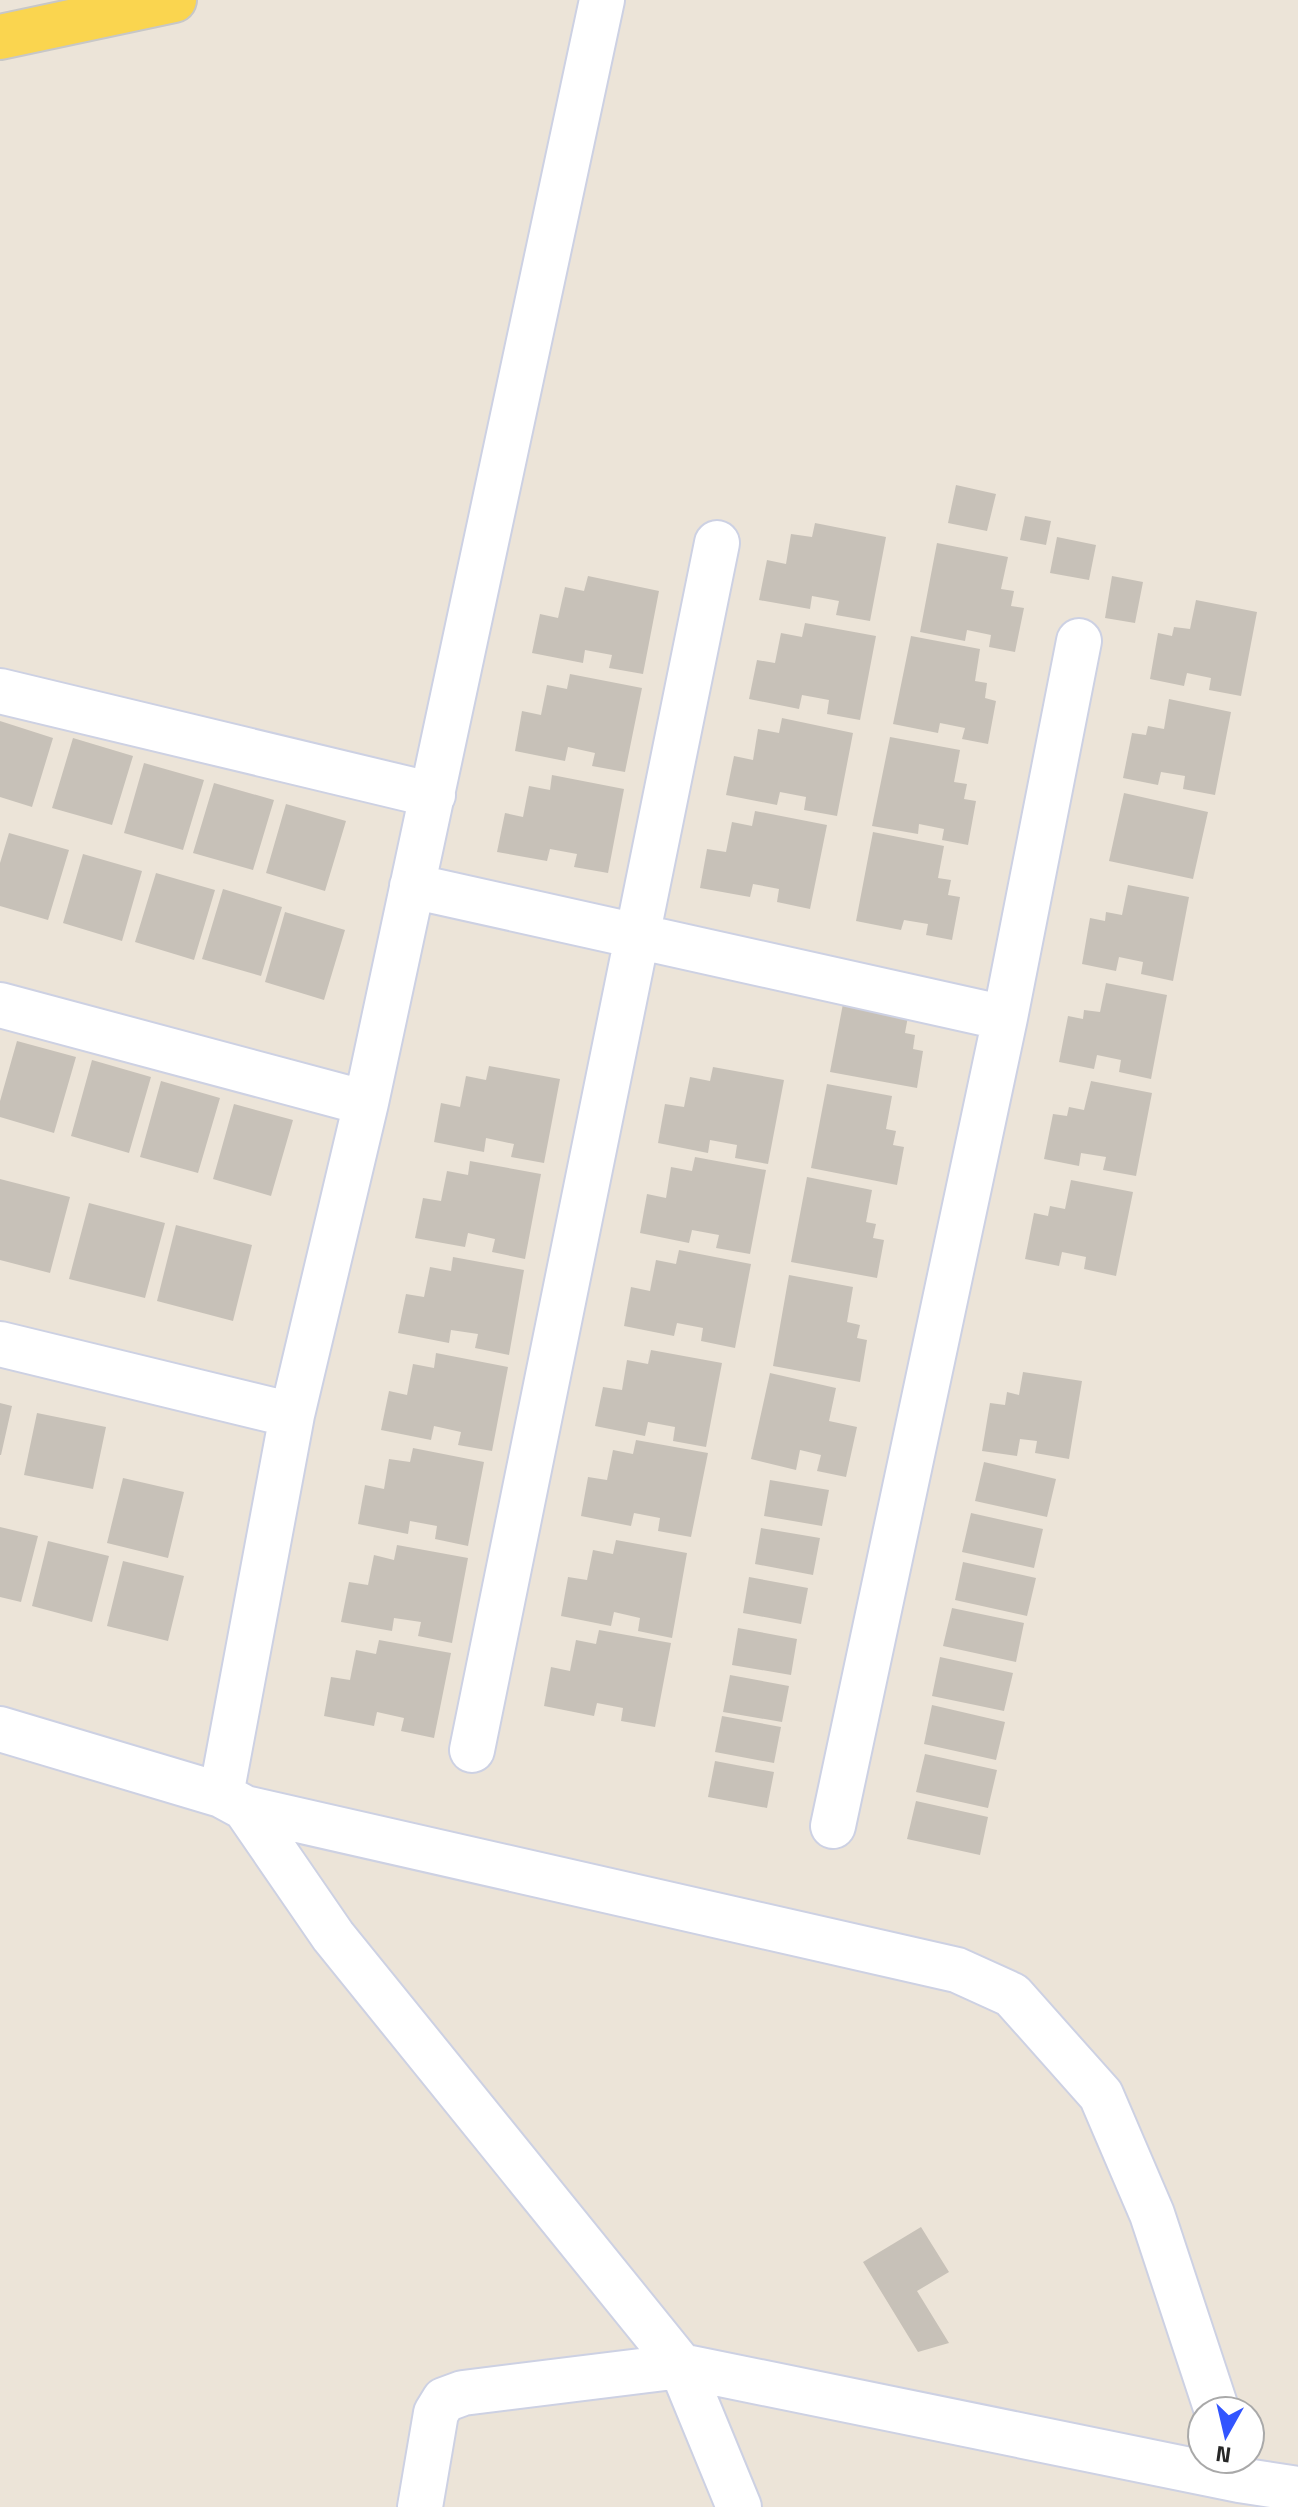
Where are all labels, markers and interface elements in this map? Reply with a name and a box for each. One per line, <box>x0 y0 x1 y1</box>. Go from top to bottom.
north arrow <box>1186 2395 1266 2475</box>
text: N <box>1213 2437 1233 2473</box>

